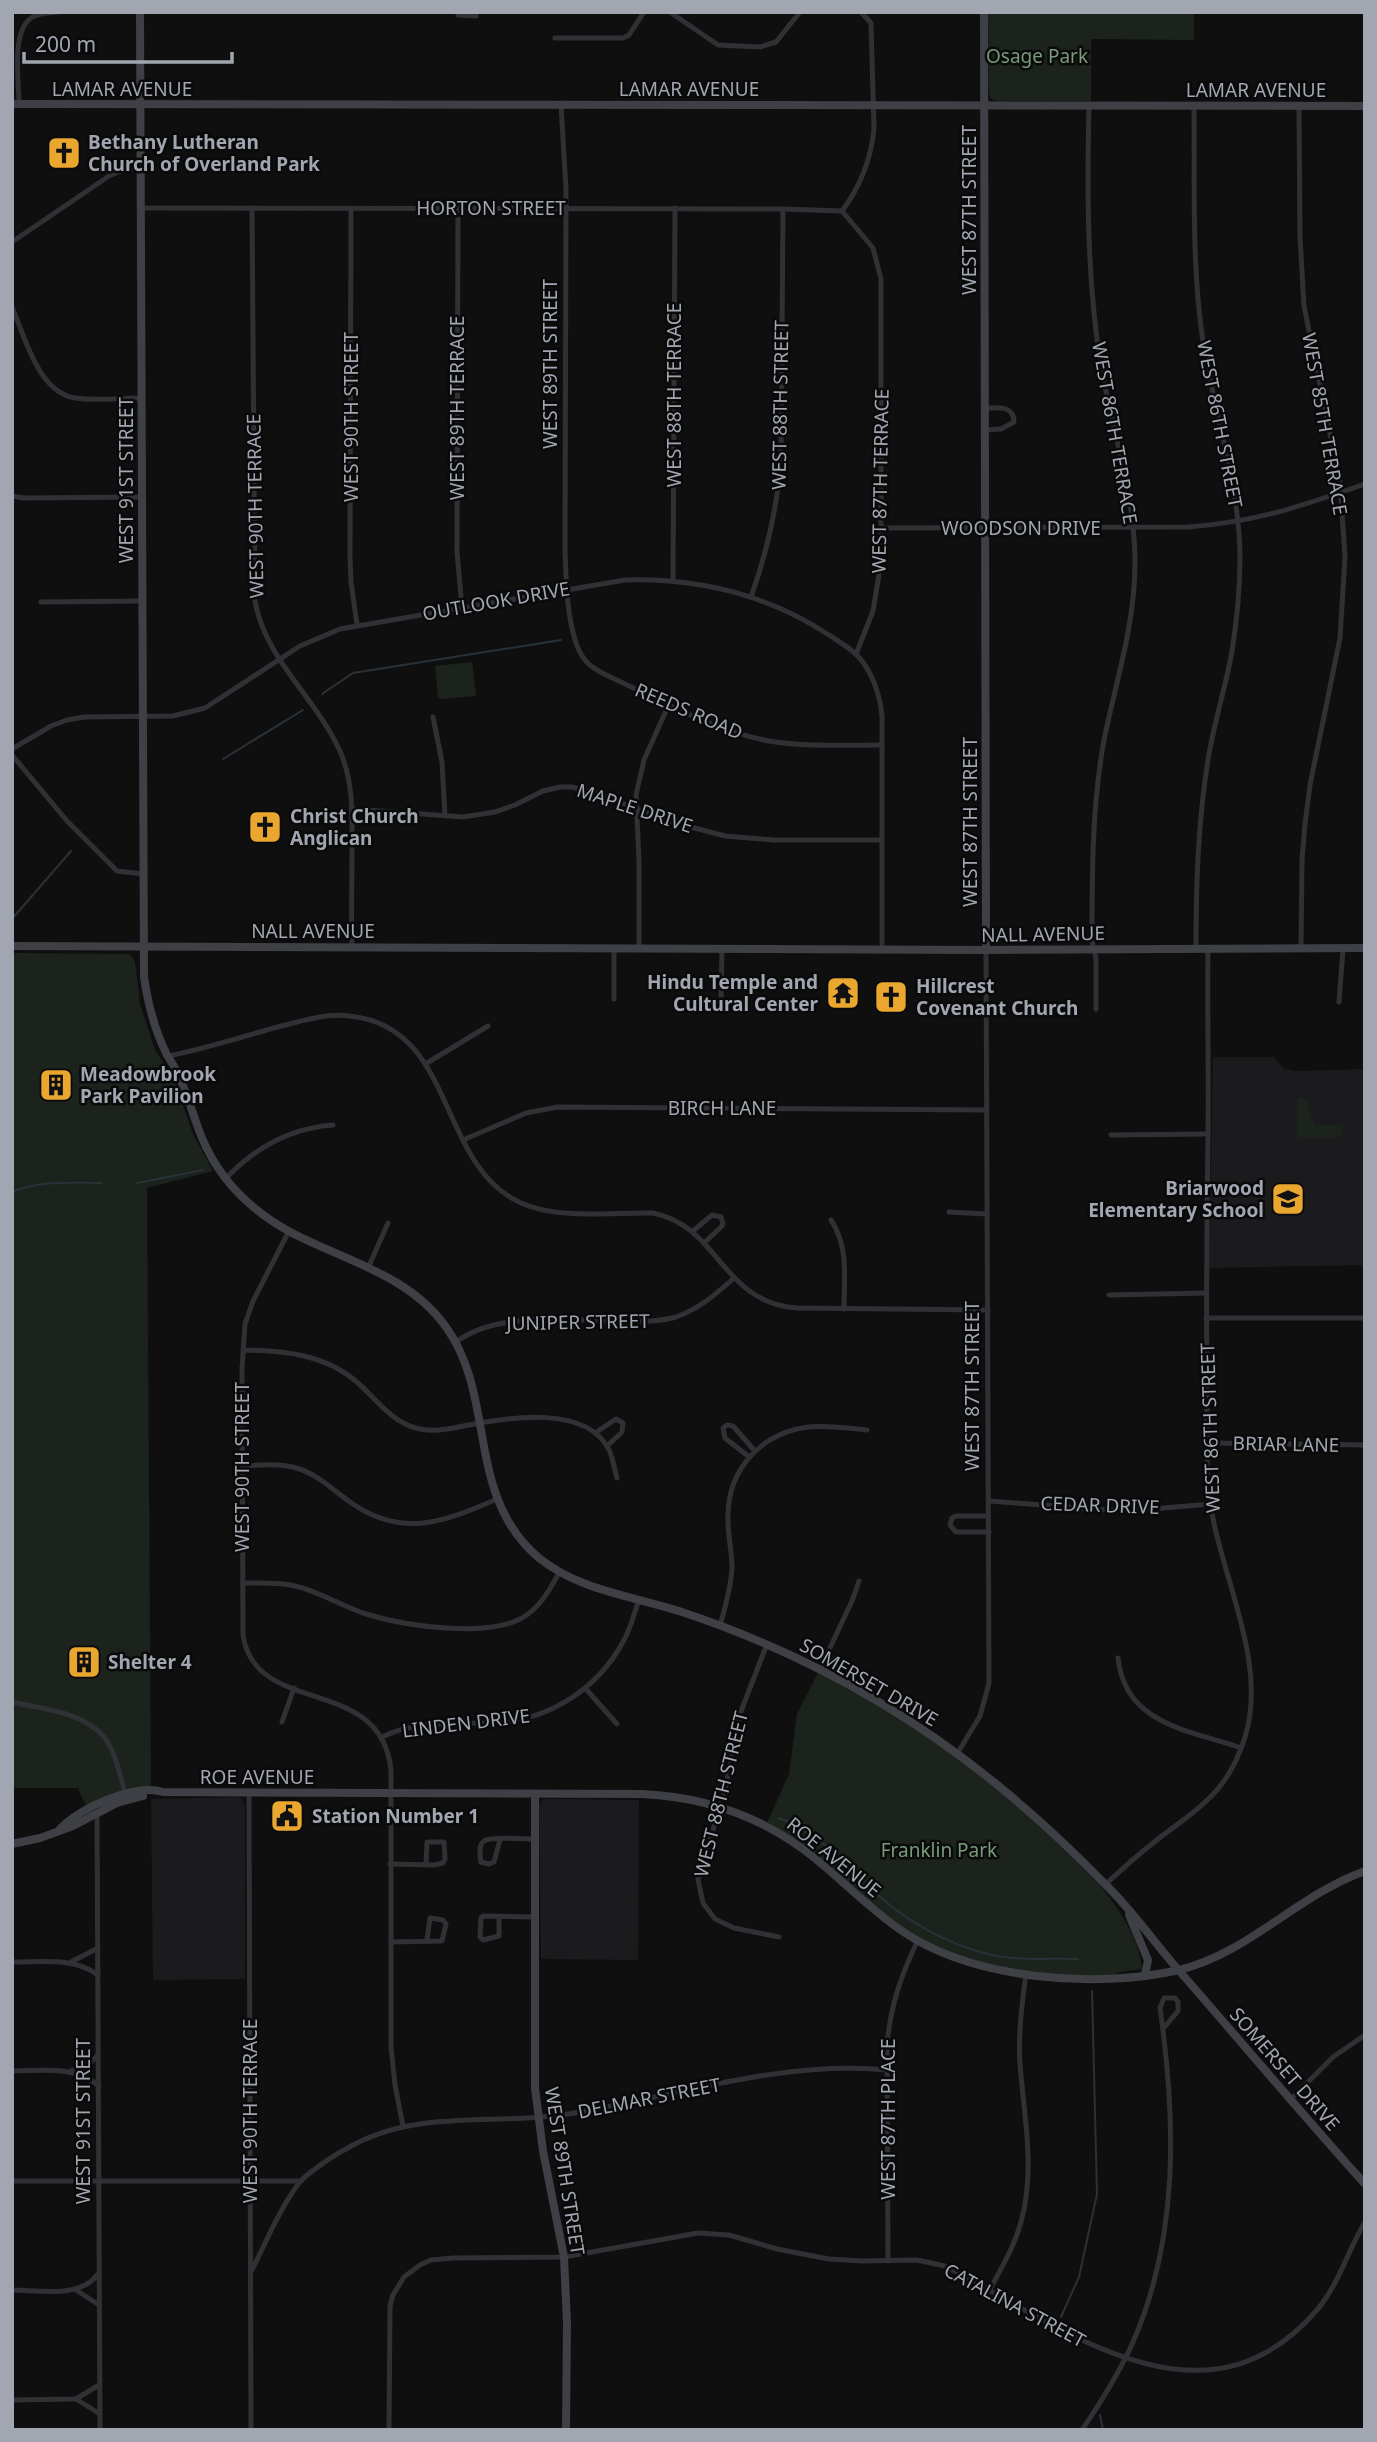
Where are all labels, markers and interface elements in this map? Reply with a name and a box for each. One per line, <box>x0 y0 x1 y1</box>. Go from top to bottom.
scale bar <box>24 21 233 65</box>
text: 200 m <box>35 30 96 58</box>
park label: Osage Park <box>986 43 1088 69</box>
street label: LAMAR AVENUE <box>52 76 192 102</box>
street label: LAMAR AVENUE <box>619 76 759 102</box>
street label: LAMAR AVENUE <box>1186 77 1326 103</box>
street label: WEST 87TH STREET <box>956 125 982 295</box>
place label: Bethany Lutheran Church of Overland Park <box>88 129 320 177</box>
church icon: Bethany Lutheran Church of Overland Park <box>45 134 83 172</box>
street label: HORTON STREET <box>416 195 566 221</box>
street label: WEST 89TH STREET <box>537 279 563 449</box>
street label: WEST 88TH TERRACE <box>661 303 687 487</box>
street label: WEST 89TH TERRACE <box>444 316 470 500</box>
street label: WEST 88TH STREET <box>766 319 794 490</box>
street label: WEST 85TH TERRACE <box>1296 331 1354 517</box>
street label: WEST 90TH STREET <box>338 332 364 502</box>
street label: WEST 86TH STREET <box>1191 338 1249 510</box>
street label: WEST 86TH TERRACE <box>1086 340 1144 526</box>
street label: WEST 87TH TERRACE <box>865 388 895 574</box>
street label: WEST 91ST STREET <box>113 396 139 563</box>
street label: WEST 90TH TERRACE <box>240 413 270 599</box>
street label: WOODSON DRIVE <box>941 515 1101 541</box>
street label: OUTLOOK DRIVE <box>420 575 572 627</box>
street label: REEDS ROAD <box>631 677 747 745</box>
street label: WEST 87TH STREET <box>957 737 983 907</box>
street label: MAPLE DRIVE <box>574 777 696 839</box>
place label: Christ Church Anglican <box>290 803 419 851</box>
church icon: Christ Church Anglican <box>246 808 284 846</box>
street label: NALL AVENUE <box>251 918 375 944</box>
street label: NALL AVENUE <box>981 920 1105 948</box>
place label: Hindu Temple and Cultural Center <box>647 969 818 1017</box>
place label: Hillcrest Covenant Church <box>916 973 1078 1021</box>
temple icon: Hindu Temple and Cultural Center <box>824 974 862 1012</box>
church icon: Hillcrest Covenant Church <box>872 978 910 1016</box>
place label: Meadowbrook Park Pavilion <box>80 1061 216 1109</box>
building icon: Meadowbrook Park Pavilion <box>37 1066 75 1104</box>
street label: BIRCH LANE <box>668 1095 776 1121</box>
place label: Briarwood Elementary School <box>1088 1175 1264 1223</box>
school or university icon: Briarwood Elementary School <box>1269 1180 1307 1218</box>
street label: WEST 87TH STREET <box>959 1301 985 1471</box>
street label: JUNIPER STREET <box>504 1308 650 1336</box>
street label: WEST 86TH STREET <box>1194 1342 1226 1513</box>
street label: WEST 90TH STREET <box>229 1382 255 1552</box>
street label: BRIAR LANE <box>1232 1430 1340 1458</box>
street label: CEDAR DRIVE <box>1040 1490 1160 1520</box>
street label: SOMERSET DRIVE <box>795 1632 943 1732</box>
building icon: Shelter 4 <box>65 1643 103 1681</box>
place label: Shelter 4 <box>108 1649 192 1675</box>
street label: LINDEN DRIVE <box>401 1702 531 1744</box>
street label: WEST 88TH STREET <box>688 1708 754 1880</box>
street label: ROE AVENUE <box>200 1764 314 1790</box>
public building icon: Station Number 1 <box>268 1797 306 1835</box>
place label: Station Number 1 <box>312 1803 479 1829</box>
street label: ROE AVENUE <box>781 1811 887 1903</box>
park label: Franklin Park <box>881 1837 997 1863</box>
street label: SOMERSET DRIVE <box>1224 2002 1346 2136</box>
street label: WEST 90TH TERRACE <box>237 2019 263 2203</box>
street label: WEST 91ST STREET <box>70 2037 96 2204</box>
street label: WEST 87TH PLACE <box>875 2038 901 2200</box>
street label: DELMAR STREET <box>575 2071 723 2125</box>
street label: WEST 89TH STREET <box>539 2085 591 2257</box>
street label: CATALINA STREET <box>940 2257 1091 2353</box>

